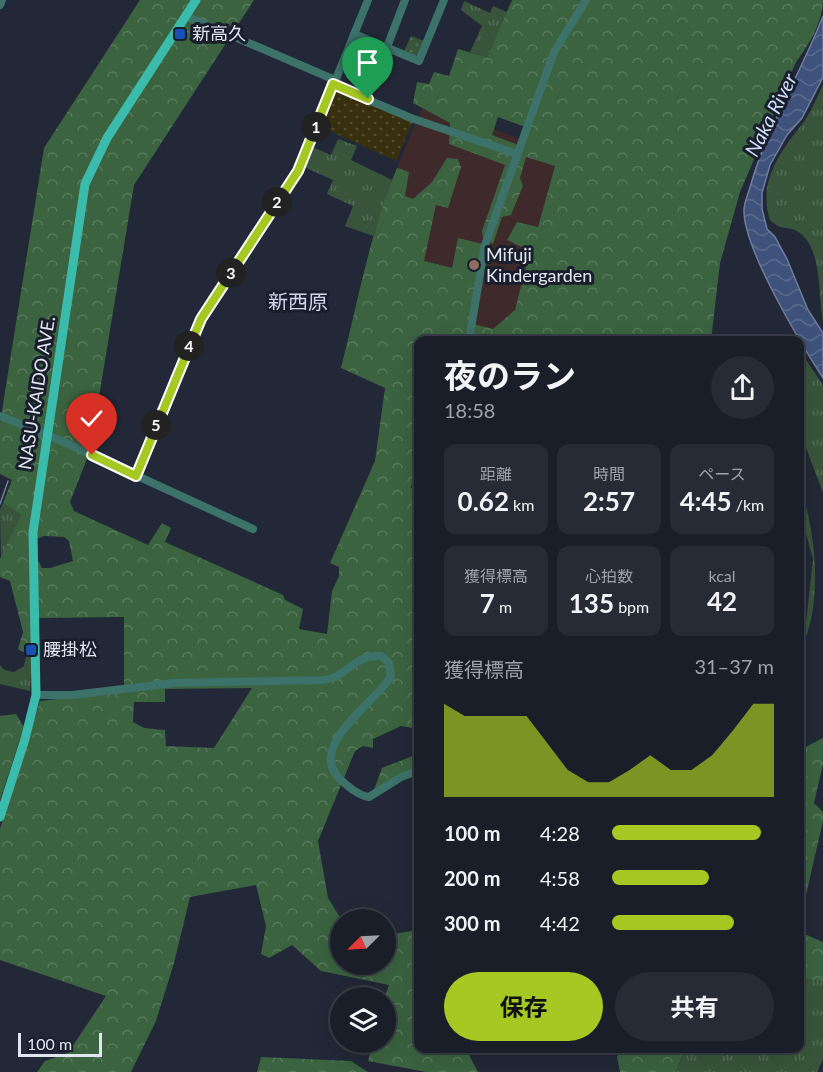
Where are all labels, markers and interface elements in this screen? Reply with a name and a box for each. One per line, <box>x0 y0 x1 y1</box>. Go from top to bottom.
place label: 新高久 <box>192 22 246 44</box>
marker: 新高久 <box>173 27 187 41</box>
pin <box>342 37 393 99</box>
icon: arrive <box>351 46 384 79</box>
water label: Naka River <box>739 68 802 160</box>
pin: 1 <box>301 112 331 142</box>
text: 1 <box>311 117 321 136</box>
pin: 2 <box>262 187 292 217</box>
text: 2 <box>272 192 282 211</box>
place label: Mifuji Kindergarden <box>486 243 592 286</box>
pin: 3 <box>216 258 246 288</box>
marker: Mifuji Kindergarden <box>467 258 481 272</box>
text: 3 <box>226 263 236 282</box>
district label: 新西原 <box>268 289 328 313</box>
street label: NASU-KAIDO AVE. <box>13 315 59 471</box>
pin: 4 <box>174 331 204 361</box>
text: 4 <box>184 336 194 355</box>
text: 夜のラン <box>444 355 576 395</box>
button: share <box>711 356 774 419</box>
pin <box>66 393 117 455</box>
text: 18:58 <box>444 398 495 422</box>
icon: check <box>75 402 108 435</box>
pin: 5 <box>141 410 171 440</box>
text: 5 <box>151 415 161 434</box>
text: 距離 <box>480 464 512 483</box>
text: 時間 <box>593 464 625 483</box>
text: ペース <box>698 464 746 483</box>
text: 0.62 <box>458 485 509 517</box>
text: 2:57 <box>583 485 635 517</box>
text: 4:45 <box>680 485 732 517</box>
text: km <box>509 495 534 514</box>
text: /km <box>732 495 764 514</box>
text: 獲得標高 <box>464 566 528 585</box>
text: 心拍数 <box>585 566 633 585</box>
text: kcal <box>708 566 736 585</box>
text: 42 <box>707 585 737 617</box>
text: 7 <box>480 587 495 619</box>
text: 135 <box>569 587 614 619</box>
text: m <box>495 597 512 616</box>
text: bpm <box>614 597 649 616</box>
place label: 腰掛松 <box>43 638 97 660</box>
marker: 腰掛松 <box>24 643 38 657</box>
text: 31–37 m <box>694 654 774 678</box>
text: 獲得標高 <box>444 657 524 681</box>
text: 100 m <box>444 821 500 845</box>
text: 4:28 <box>540 821 580 845</box>
text: 200 m <box>444 866 500 890</box>
text: 4:58 <box>540 866 580 890</box>
north arrow <box>330 909 396 975</box>
map controls <box>330 909 396 1053</box>
text: 300 m <box>444 911 500 935</box>
text: 4:42 <box>540 911 580 935</box>
button: 保存 <box>444 972 603 1041</box>
button: 共有 <box>615 972 774 1041</box>
button: layers <box>330 987 396 1053</box>
scale bar <box>18 1030 102 1058</box>
text: 100 m <box>27 1034 72 1053</box>

